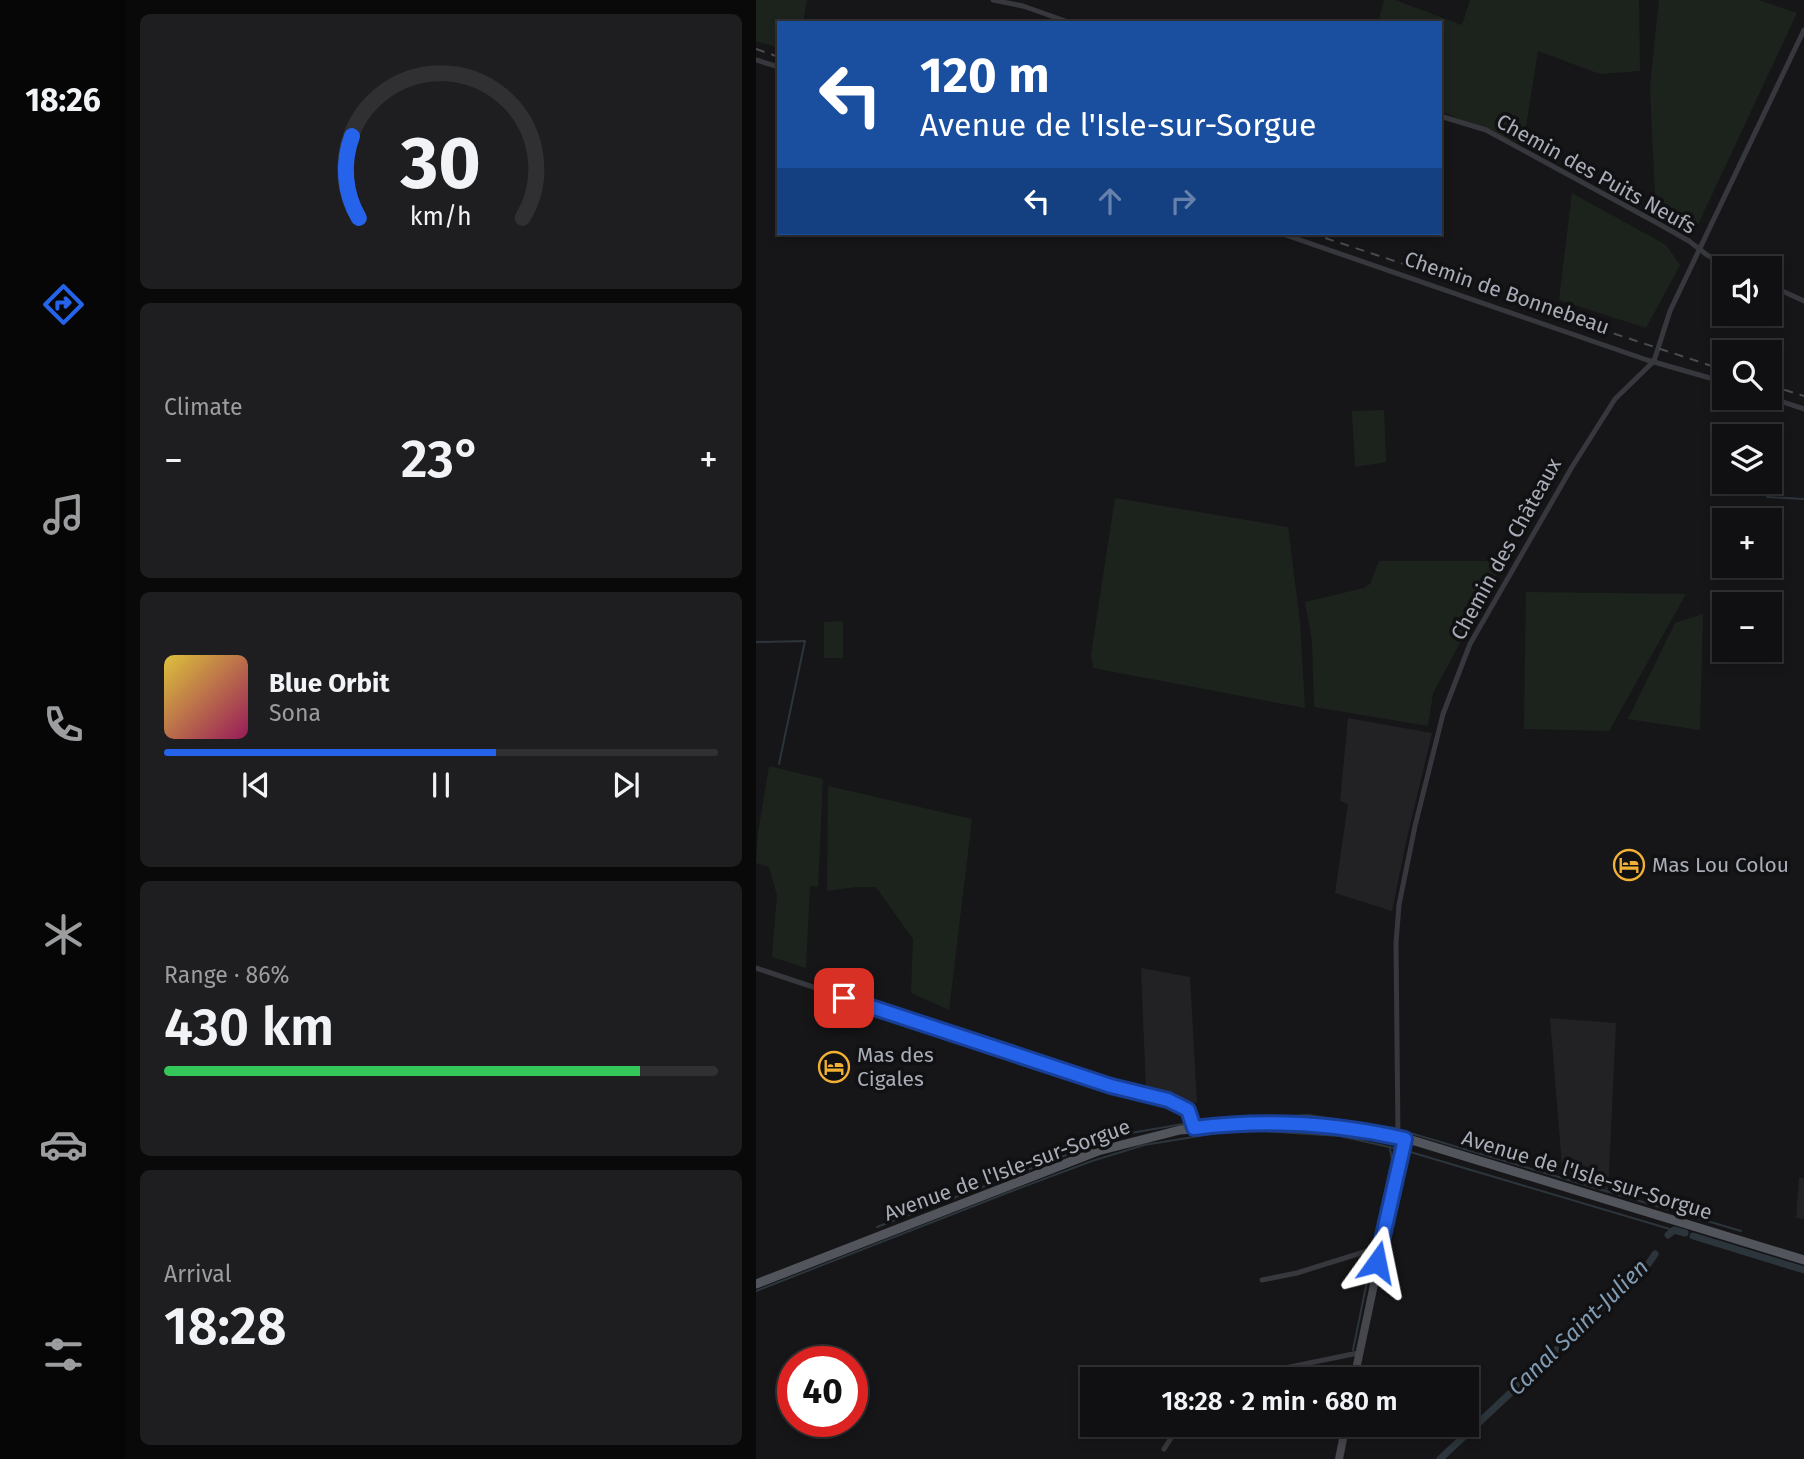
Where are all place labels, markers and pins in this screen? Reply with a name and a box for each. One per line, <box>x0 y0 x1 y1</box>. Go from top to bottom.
hotel icon: Mas Lou Colou <box>1612 848 1646 882</box>
place label: Mas Lou Colou <box>1652 852 1789 878</box>
pin <box>814 968 874 1028</box>
place label: Mas des Cigales <box>857 1042 934 1092</box>
hotel icon: Mas des Cigales <box>817 1050 851 1084</box>

